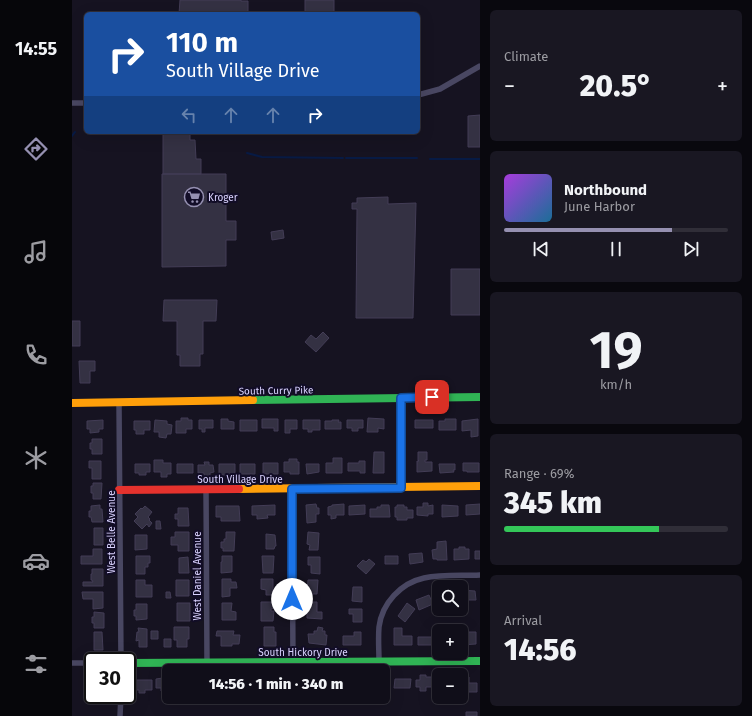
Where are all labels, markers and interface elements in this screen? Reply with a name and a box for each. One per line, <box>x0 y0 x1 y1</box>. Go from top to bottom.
text: 110 m <box>166 26 238 59</box>
icon: right <box>100 28 152 80</box>
text: 14:55 <box>15 38 57 60</box>
text: Climate <box>504 49 548 64</box>
text: South Village Drive <box>166 60 320 82</box>
text: 20.5° <box>580 68 652 104</box>
text: − <box>504 73 515 100</box>
text: + <box>717 73 728 100</box>
icon: left <box>178 104 200 126</box>
icon: ahead <box>220 104 242 126</box>
icon: ahead <box>262 104 284 126</box>
icon: right <box>304 104 326 126</box>
icon: directions <box>22 135 50 163</box>
text: Northbound <box>564 181 647 199</box>
supermarket icon: Kroger <box>183 186 205 208</box>
place label: Kroger <box>208 192 238 204</box>
text: June Harbor <box>564 199 635 214</box>
icon: music <box>22 238 50 266</box>
icon: previous <box>530 238 552 260</box>
icon: pause <box>605 238 627 260</box>
icon: next <box>680 238 702 260</box>
text: 19 <box>589 319 643 382</box>
icon: phone <box>22 341 50 369</box>
text: km/h <box>600 377 632 392</box>
pin <box>415 380 449 414</box>
street label: South Curry Pike <box>238 384 314 398</box>
icon: arrive <box>421 386 443 408</box>
icon: climate <box>22 444 50 472</box>
text: Range · 69% <box>504 466 574 481</box>
street label: South Village Drive <box>197 474 283 486</box>
text: 345 km <box>504 485 602 521</box>
street label: West Belle Avenue <box>106 490 118 574</box>
street label: West Daniel Avenue <box>192 531 204 621</box>
icon: car <box>22 547 50 575</box>
position arrow <box>271 578 313 620</box>
map controls <box>432 580 468 704</box>
button: search <box>432 580 468 616</box>
text: Arrival <box>504 613 542 628</box>
button: + <box>432 624 468 660</box>
text: 14:56 <box>504 632 576 668</box>
street label: South Hickory Drive <box>258 647 348 659</box>
icon: filters <box>22 650 50 678</box>
speed limit sign: 30 <box>84 652 136 704</box>
button: − <box>432 668 468 704</box>
text: 14:56 · 1 min · 340 m <box>209 675 343 693</box>

